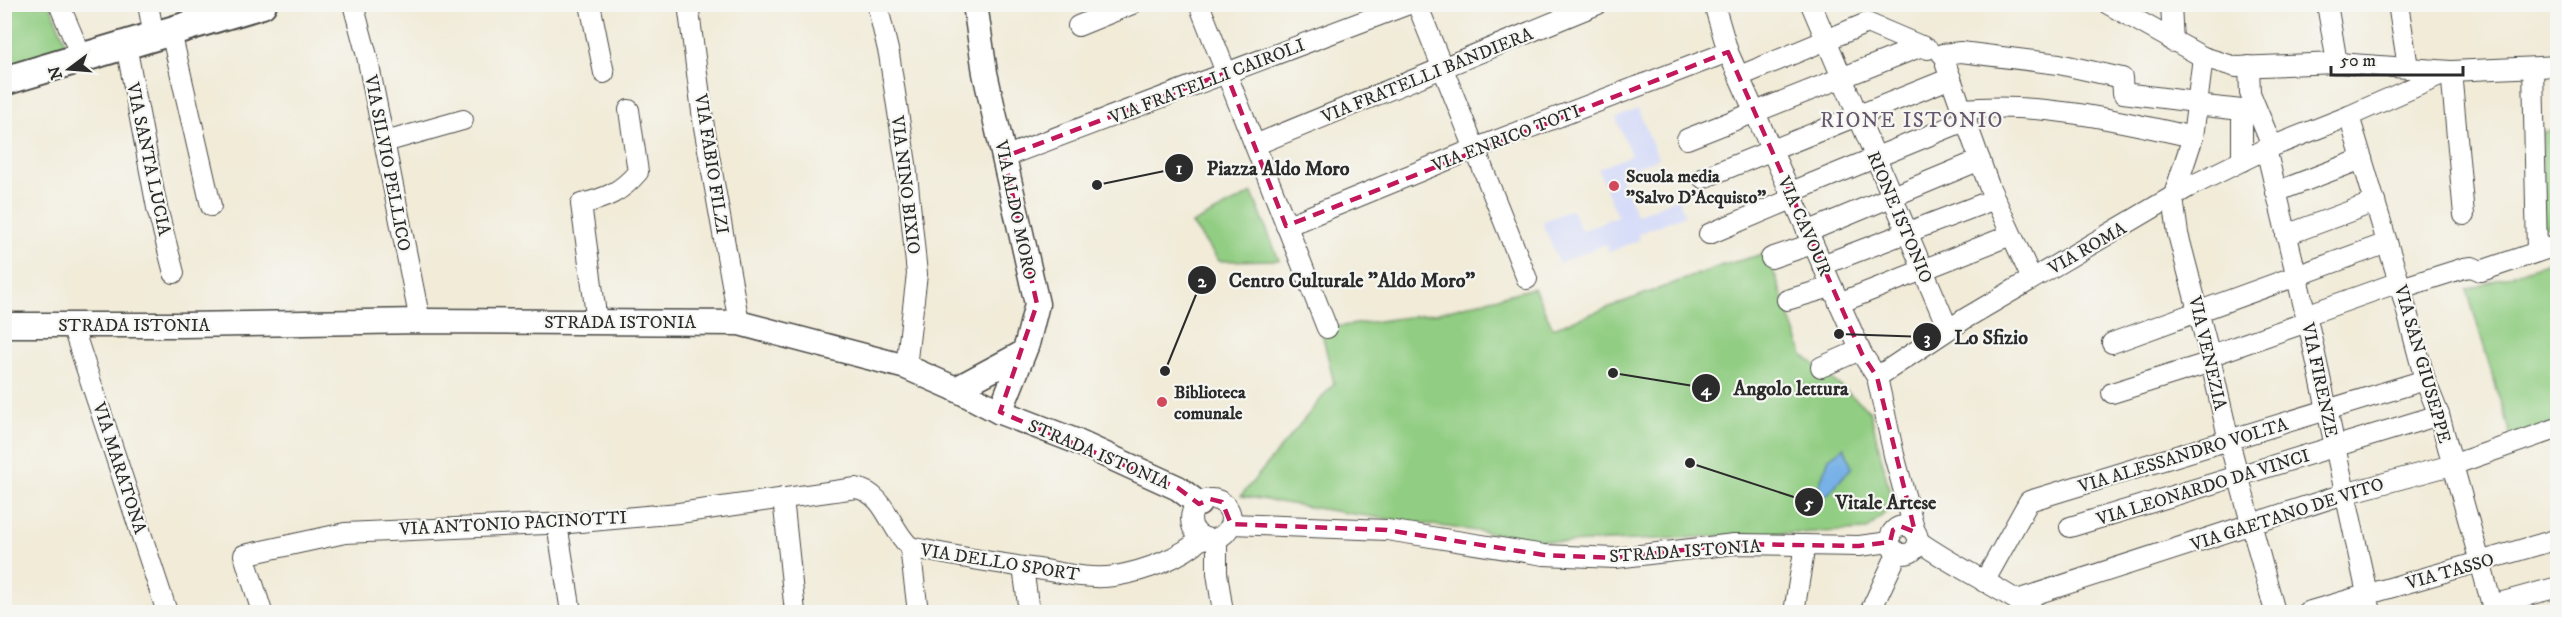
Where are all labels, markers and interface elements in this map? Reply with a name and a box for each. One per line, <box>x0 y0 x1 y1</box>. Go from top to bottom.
street label: VIA FRATELLI BANDIERA <box>1317 23 1537 129</box>
street label: VIA FRATELLI CAIROLI <box>1106 35 1308 130</box>
north arrow <box>39 39 99 99</box>
scale bar <box>2331 39 2463 77</box>
text: 50 m <box>2340 50 2376 72</box>
text: N <box>44 64 67 82</box>
street label: VIA SILVIO PELLICO <box>359 72 415 253</box>
street label: VIA SANTA LUCIA <box>121 80 175 238</box>
street label: VIA FABIO FILZI <box>689 91 733 236</box>
street label: VIA ENRICO TOTI <box>1428 101 1584 178</box>
district label: RIONE ISTONIO <box>1820 108 2004 134</box>
street label: VIA NINO BIXIO <box>885 114 924 256</box>
street label: VIA ALDO MORO <box>989 137 1041 282</box>
street label: RIONE ISTONIO <box>1861 148 1937 287</box>
callout: Piazza Aldo Moro <box>1164 149 1361 187</box>
text: Piazza Aldo Moro <box>1207 157 1350 182</box>
text: 1 <box>1176 158 1183 180</box>
place label: Scuola media "Salvo D'Acquisto" <box>1626 166 1766 209</box>
street label: VIA CAVOUR <box>1772 172 1836 280</box>
marker: Scuola media "Salvo D'Acquisto" <box>1607 179 1621 193</box>
street label: VIA ROMA <box>2044 217 2131 281</box>
callout: Centro Culturale "Aldo Moro" <box>1187 261 1487 299</box>
text: Centro Culturale "Aldo Moro" <box>1229 269 1475 294</box>
text: 2 <box>1198 271 1208 293</box>
street label: VIA SAN GIUSEPPE <box>2389 282 2455 446</box>
street label: VIA VENEZIA <box>2183 293 2231 413</box>
street label: STRADA ISTONIA <box>544 312 696 334</box>
street label: STRADA ISTONIA <box>58 315 210 337</box>
callout: Lo Sfizio <box>1912 318 2040 356</box>
street label: VIA FIRENZE <box>2296 320 2342 440</box>
text: Lo Sfizio <box>1954 326 2028 351</box>
text: 3 <box>1924 328 1931 350</box>
callout: Angolo lettura <box>1691 369 1861 407</box>
text: Angolo lettura <box>1732 377 1849 402</box>
text: 4 <box>1700 379 1712 401</box>
place label: Biblioteca comunale <box>1174 382 1246 425</box>
marker: Biblioteca comunale <box>1155 395 1169 409</box>
street label: VIA MARATONA <box>87 399 151 537</box>
street label: VIA ALESSANDRO VOLTA <box>2075 413 2291 499</box>
street label: STRADA ISTONIA <box>1024 415 1173 495</box>
street label: VIA LEONARDO DA VINCI <box>2093 445 2312 531</box>
street label: VIA GAETANO DE VITO <box>2187 473 2387 557</box>
callout: Vitale Artese <box>1794 483 1949 521</box>
text: Vitale Artese <box>1835 491 1937 516</box>
text: 5 <box>1804 493 1814 515</box>
street label: VIA ANTONIO PACINOTTI <box>398 507 628 541</box>
street label: STRADA ISTONIA <box>1609 536 1762 568</box>
street label: VIA DELLO SPORT <box>918 539 1081 586</box>
street label: VIA TASSO <box>2403 549 2497 595</box>

